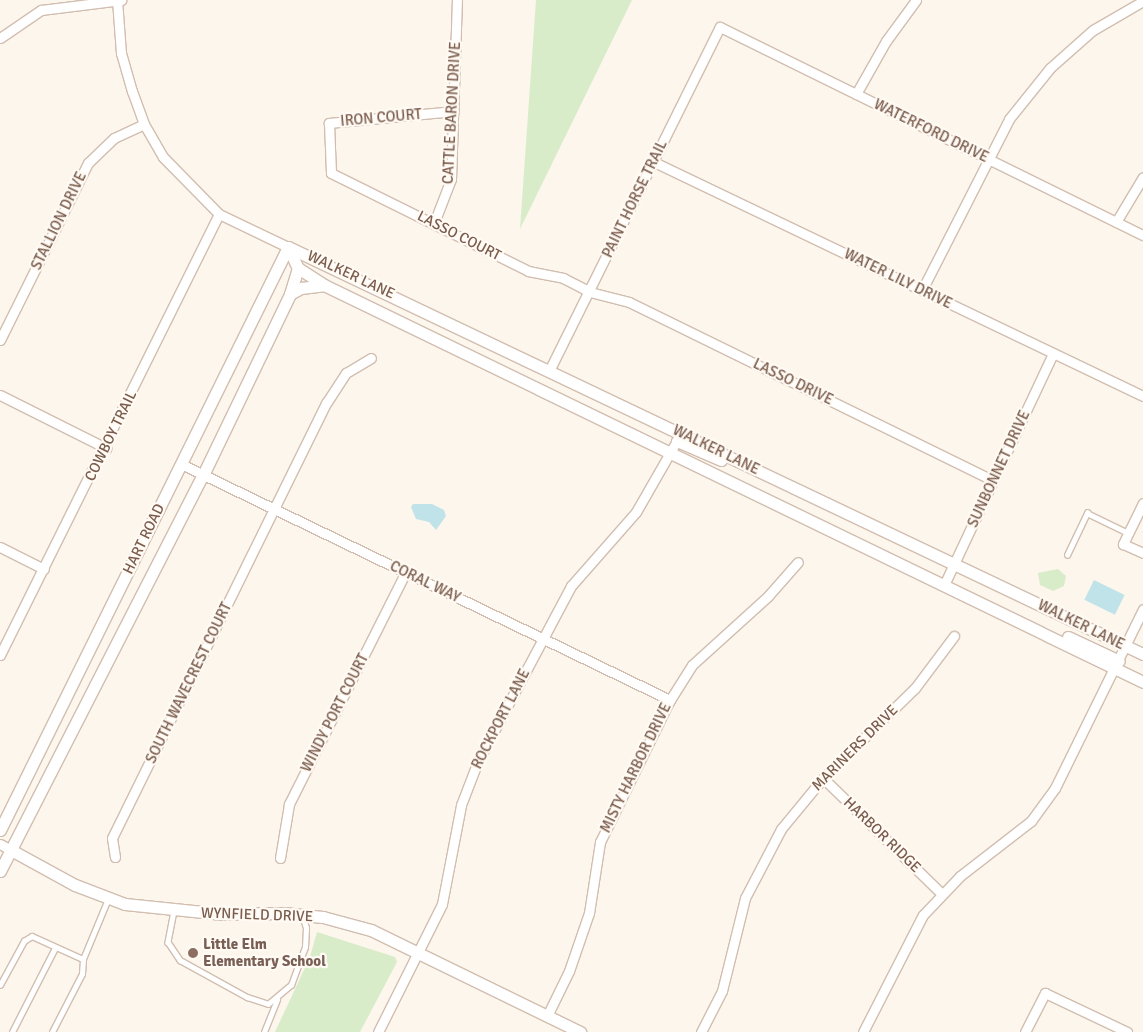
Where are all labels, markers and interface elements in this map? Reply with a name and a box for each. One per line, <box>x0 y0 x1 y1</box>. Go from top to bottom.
street label: CATTLE BARON DRIVE <box>439 41 465 185</box>
street label: WATERFORD DRIVE <box>871 95 991 167</box>
street label: IRON COURT <box>340 105 422 131</box>
street label: PAINT HORSE TRAIL <box>599 137 671 261</box>
street label: STALLION DRIVE <box>27 169 91 273</box>
street label: LASSO COURT <box>414 207 504 265</box>
street label: WATER LILY DRIVE <box>841 245 955 313</box>
street label: WALKER LANE <box>304 247 398 303</box>
street label: LASSO DRIVE <box>750 355 836 409</box>
street label: COWBOY TRAIL <box>81 388 141 484</box>
street label: SUNBONNET DRIVE <box>964 408 1034 530</box>
street label: WALKER LANE <box>670 421 762 479</box>
street label: HART ROAD <box>119 501 169 577</box>
street label: CORAL WAY <box>387 557 463 607</box>
street label: WALKER LANE <box>1035 596 1127 654</box>
street label: SOUTH WAVECREST COURT <box>142 600 236 766</box>
street label: WINDY PORT COURT <box>297 651 373 775</box>
street label: ROCKPORT LANE <box>468 666 534 772</box>
street label: MISTY HARBOR DRIVE <box>597 700 675 836</box>
street label: MARINERS DRIVE <box>808 701 902 795</box>
street label: HARBOR RIDGE <box>840 794 924 876</box>
street label: WYNFIELD DRIVE <box>201 904 313 926</box>
place label: Little Elm Elementary School <box>203 935 326 970</box>
marker: Little Elm Elementary School <box>187 947 199 959</box>

